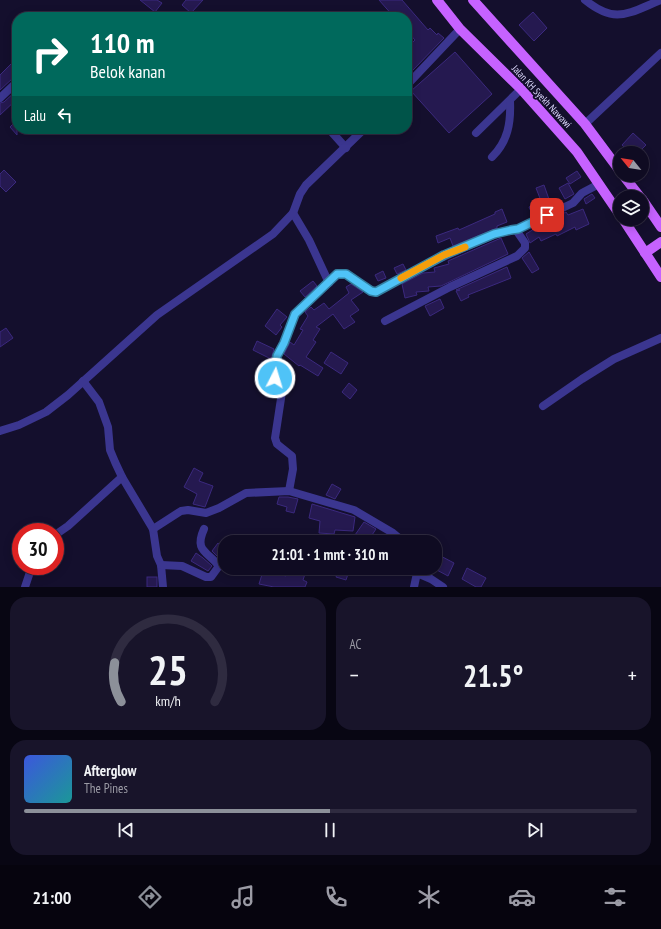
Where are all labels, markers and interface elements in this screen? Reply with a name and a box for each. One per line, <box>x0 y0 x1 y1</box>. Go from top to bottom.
text: 110 m <box>90 24 154 61</box>
icon: right <box>24 28 76 80</box>
text: Belok kanan <box>90 60 165 83</box>
street label: Jalan KH Syekh Nawawi <box>508 61 574 131</box>
icon: left <box>54 104 76 126</box>
text: Lalu <box>24 106 46 125</box>
north arrow <box>613 146 649 182</box>
map controls <box>613 146 649 226</box>
button: layers <box>613 190 649 226</box>
pin <box>530 198 564 232</box>
icon: arrive <box>536 204 558 226</box>
position arrow <box>254 357 296 399</box>
speed limit sign: 30 <box>12 523 64 575</box>
text: 21:01 · 1 mnt · 310 m <box>272 545 388 564</box>
text: AC <box>350 636 361 653</box>
text: 25 <box>148 642 188 695</box>
text: 21.5° <box>463 656 523 695</box>
text: − <box>350 661 359 689</box>
text: + <box>628 661 637 689</box>
text: km/h <box>155 690 180 709</box>
text: Afterglow <box>84 761 136 780</box>
text: The Pines <box>84 780 128 797</box>
icon: previous <box>115 819 137 841</box>
icon: pause <box>319 819 341 841</box>
icon: next <box>524 819 546 841</box>
icon: directions <box>136 883 164 911</box>
icon: music <box>229 883 257 911</box>
icon: phone <box>322 883 350 911</box>
icon: climate <box>415 883 443 911</box>
icon: car <box>508 883 536 911</box>
icon: filters <box>601 883 629 911</box>
text: 21:00 <box>32 886 71 909</box>

